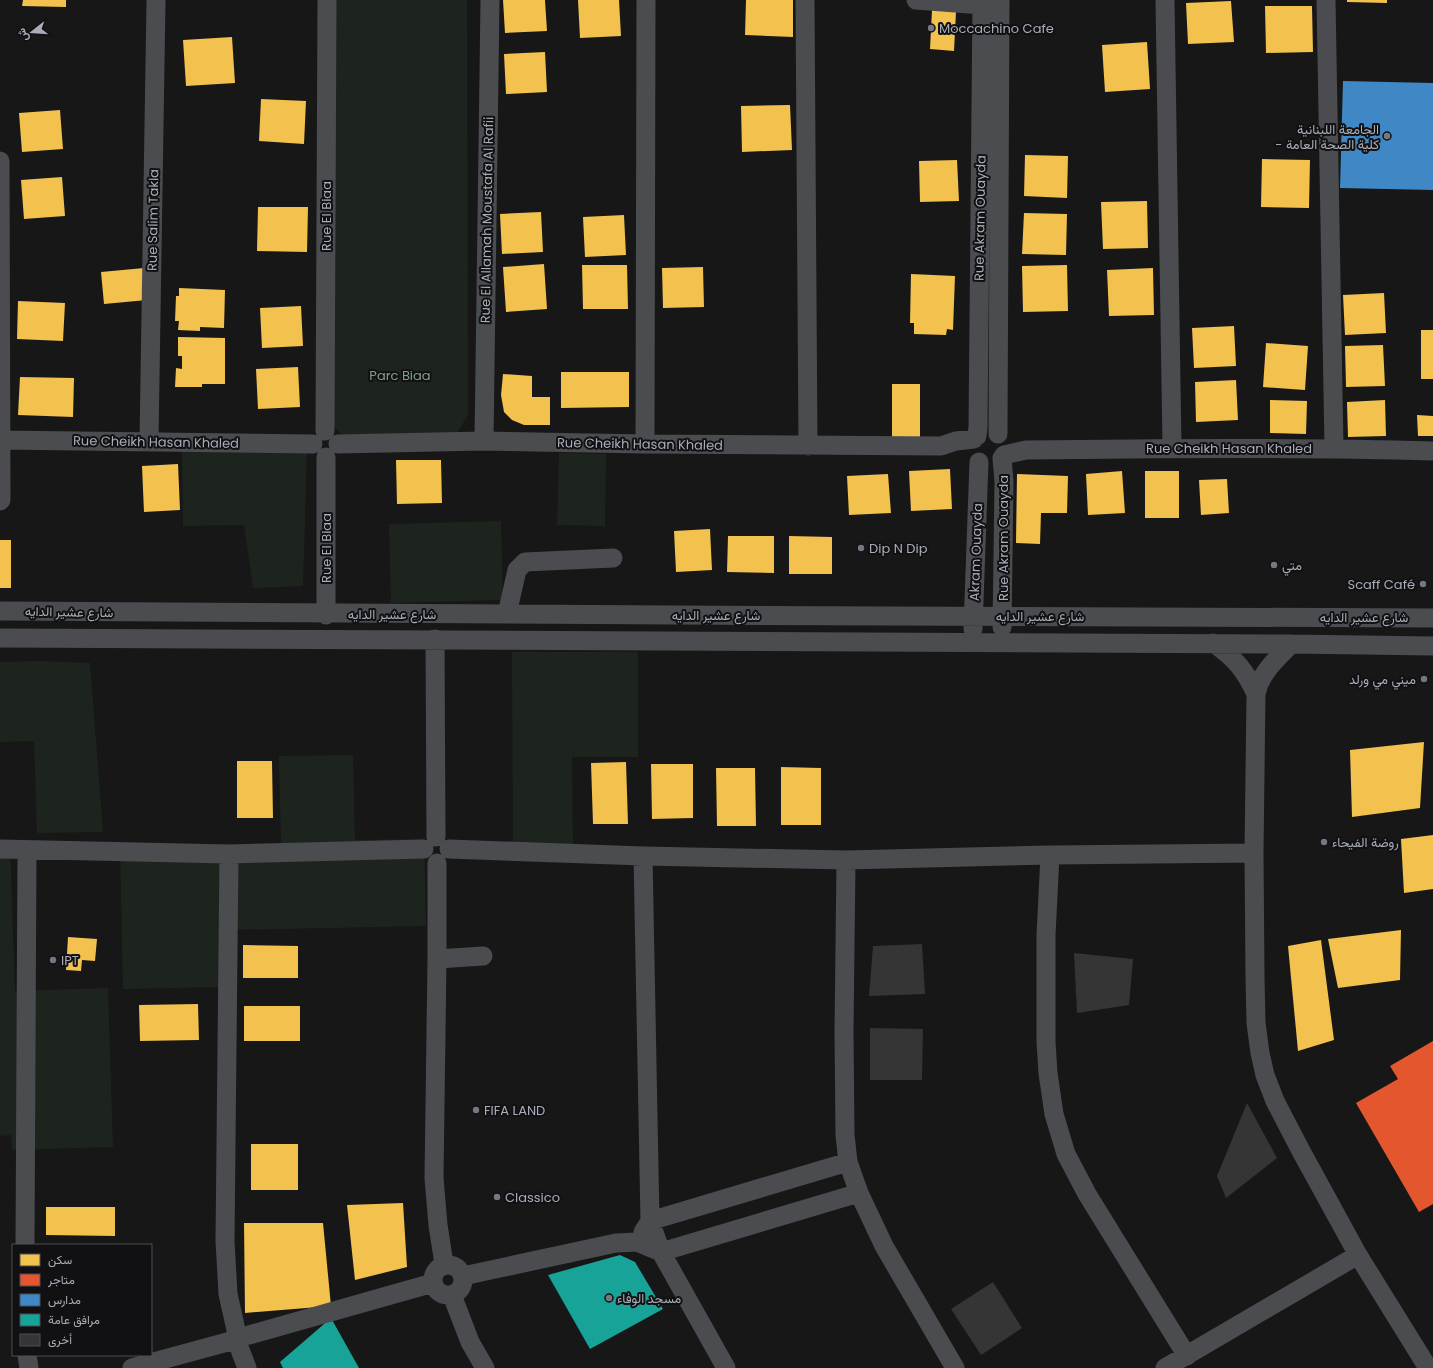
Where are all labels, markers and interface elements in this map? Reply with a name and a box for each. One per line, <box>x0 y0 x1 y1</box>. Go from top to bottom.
north arrow <box>12 12 52 52</box>
place label: Moccachino Cafe <box>939 19 1054 38</box>
marker: Moccachino Cafe <box>926 23 936 33</box>
text: ش <box>13 26 32 44</box>
street label: Rue El Allamah Moustafa Al Rafii <box>476 117 498 323</box>
place label: الجامعة اللبنانية - كلية الصحة العامة <box>1275 120 1379 154</box>
marker: الجامعة اللبنانية - كلية الصحة العامة <box>1382 131 1392 141</box>
street label: Rue Akram Ouayda <box>969 155 991 281</box>
street label: Rue Salim Takla <box>143 169 163 271</box>
street label: Rue El Biaa <box>317 181 336 251</box>
park label: Parc Biaa <box>369 366 431 385</box>
street label: Rue Cheikh Hasan Khaled <box>73 431 239 453</box>
street label: Rue Cheikh Hasan Khaled <box>557 433 723 455</box>
street label: Rue Cheikh Hasan Khaled <box>1146 439 1312 458</box>
street label: Rue Akram Ouayda <box>994 475 1013 601</box>
street label: Akram Ouayda <box>965 503 987 601</box>
street label: Rue El Biaa <box>317 513 336 583</box>
place label: Dip N Dip <box>869 539 928 558</box>
marker: Dip N Dip <box>856 543 866 553</box>
place label: متي <box>1282 556 1302 576</box>
marker: متي <box>1269 560 1279 570</box>
place label: Scaff Café <box>1348 575 1415 594</box>
marker: Scaff Café <box>1418 579 1428 589</box>
street label: شارع عشير الدايه <box>25 602 113 622</box>
street label: شارع عشير الدايه <box>348 605 436 624</box>
street label: شارع عشير الدايه <box>672 606 760 625</box>
street label: شارع عشير الدايه <box>996 607 1084 626</box>
street label: شارع عشير الدايه <box>1320 608 1408 627</box>
place label: ميني مي ورلد <box>1349 670 1416 690</box>
marker: ميني مي ورلد <box>1419 674 1429 684</box>
place label: روضة الفيحاء <box>1332 833 1399 852</box>
marker: روضة الفيحاء <box>1319 837 1329 847</box>
place label: IPT <box>61 951 79 970</box>
marker: IPT <box>48 955 58 965</box>
place label: FIFA LAND <box>484 1101 545 1120</box>
marker: FIFA LAND <box>471 1105 481 1115</box>
place label: Classico <box>505 1188 560 1207</box>
marker: Classico <box>492 1192 502 1202</box>
legend <box>12 1244 152 1356</box>
text: سكن <box>48 1251 72 1268</box>
text: متاجر <box>47 1271 75 1288</box>
place label: مسجد الوفاء <box>617 1289 681 1308</box>
text: مدارس <box>48 1291 81 1308</box>
marker: مسجد الوفاء <box>604 1293 614 1303</box>
text: مرافق عامة <box>48 1311 100 1328</box>
text: أخرى <box>48 1331 72 1348</box>

